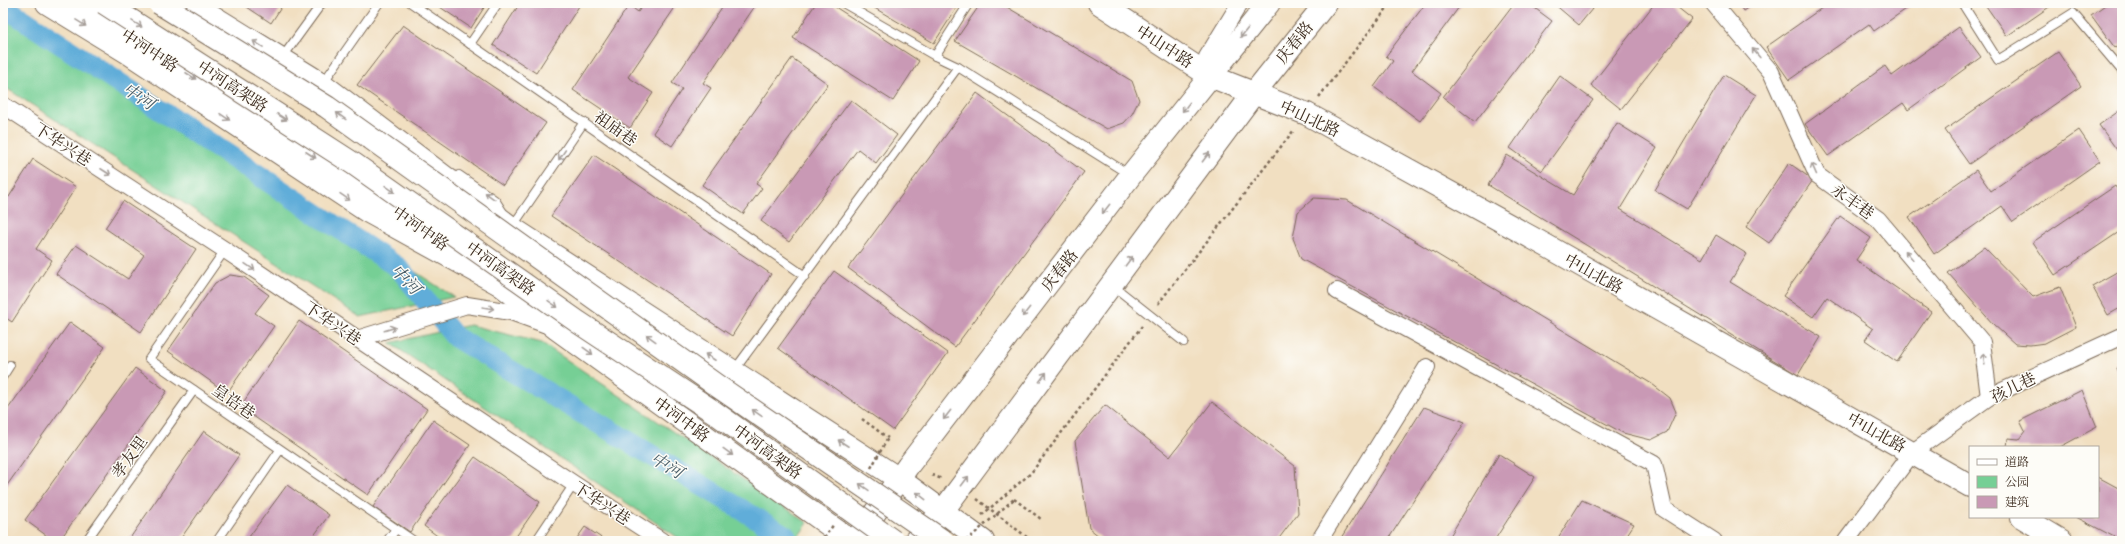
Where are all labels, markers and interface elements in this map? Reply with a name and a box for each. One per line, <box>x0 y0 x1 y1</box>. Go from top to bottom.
street label: 庆春路 <box>1272 18 1320 69</box>
one-way arrow <box>75 20 87 28</box>
one-way arrow <box>131 20 143 28</box>
street label: 中山中路 <box>1131 21 1197 75</box>
street label: 中河中路 <box>116 25 182 79</box>
one-way arrow <box>1240 28 1249 39</box>
one-way arrow <box>252 40 264 48</box>
one-way arrow <box>1751 48 1760 59</box>
street label: 中河高架路 <box>192 57 271 120</box>
one-way arrow <box>185 73 197 81</box>
water label: 中河 <box>117 78 161 119</box>
street label: 中山北路 <box>1275 96 1343 144</box>
one-way arrow <box>1182 101 1190 112</box>
street label: 祖庙巷 <box>588 107 641 153</box>
one-way arrow <box>335 112 346 120</box>
one-way arrow <box>219 113 230 121</box>
one-way arrow <box>276 113 287 121</box>
street label: 下华兴巷 <box>29 119 95 173</box>
one-way arrow <box>558 149 566 160</box>
one-way arrow <box>306 151 317 159</box>
one-way arrow <box>1202 151 1210 162</box>
one-way arrow <box>1810 163 1817 175</box>
one-way arrow <box>100 169 112 177</box>
street label: 永丰巷 <box>1825 180 1878 226</box>
one-way arrow <box>384 185 395 193</box>
one-way arrow <box>484 192 495 200</box>
one-way arrow <box>339 193 351 201</box>
street label: 中河中路 <box>387 202 452 258</box>
one-way arrow <box>1101 203 1110 214</box>
street label: 中河高架路 <box>460 238 539 302</box>
street label: 庆春路 <box>1037 246 1085 298</box>
street label: 中山北路 <box>1559 250 1626 301</box>
one-way arrow <box>1904 250 1913 261</box>
one-way arrow <box>1125 256 1133 267</box>
water label: 中河 <box>384 260 427 303</box>
one-way arrow <box>244 263 255 271</box>
street label: 下华兴巷 <box>299 298 365 353</box>
one-way arrow <box>548 300 559 308</box>
one-way arrow <box>481 304 494 312</box>
one-way arrow <box>1022 306 1031 317</box>
one-way arrow <box>384 325 397 332</box>
one-way arrow <box>646 334 657 343</box>
one-way arrow <box>583 347 594 355</box>
one-way arrow <box>705 353 716 361</box>
one-way arrow <box>1980 353 1988 366</box>
street label: 孩儿巷 <box>1987 368 2041 410</box>
one-way arrow <box>1039 371 1047 382</box>
street label: 皇诰巷 <box>206 380 259 426</box>
street label: 中河中路 <box>648 393 713 449</box>
one-way arrow <box>752 409 763 417</box>
one-way arrow <box>943 409 951 420</box>
street label: 中山北路 <box>1842 409 1909 460</box>
street label: 中河高架路 <box>727 420 806 486</box>
street label: 孝友里 <box>108 432 154 485</box>
one-way arrow <box>837 438 848 447</box>
legend <box>1969 446 2099 518</box>
one-way arrow <box>722 447 733 456</box>
water label: 中河 <box>645 448 689 487</box>
text: 道路 <box>2005 454 2029 472</box>
text: 公园 <box>2005 474 2029 492</box>
one-way arrow <box>961 476 970 487</box>
street label: 下华兴巷 <box>568 478 634 532</box>
one-way arrow <box>859 483 870 491</box>
one-way arrow <box>915 491 926 500</box>
text: 建筑 <box>2005 494 2029 512</box>

